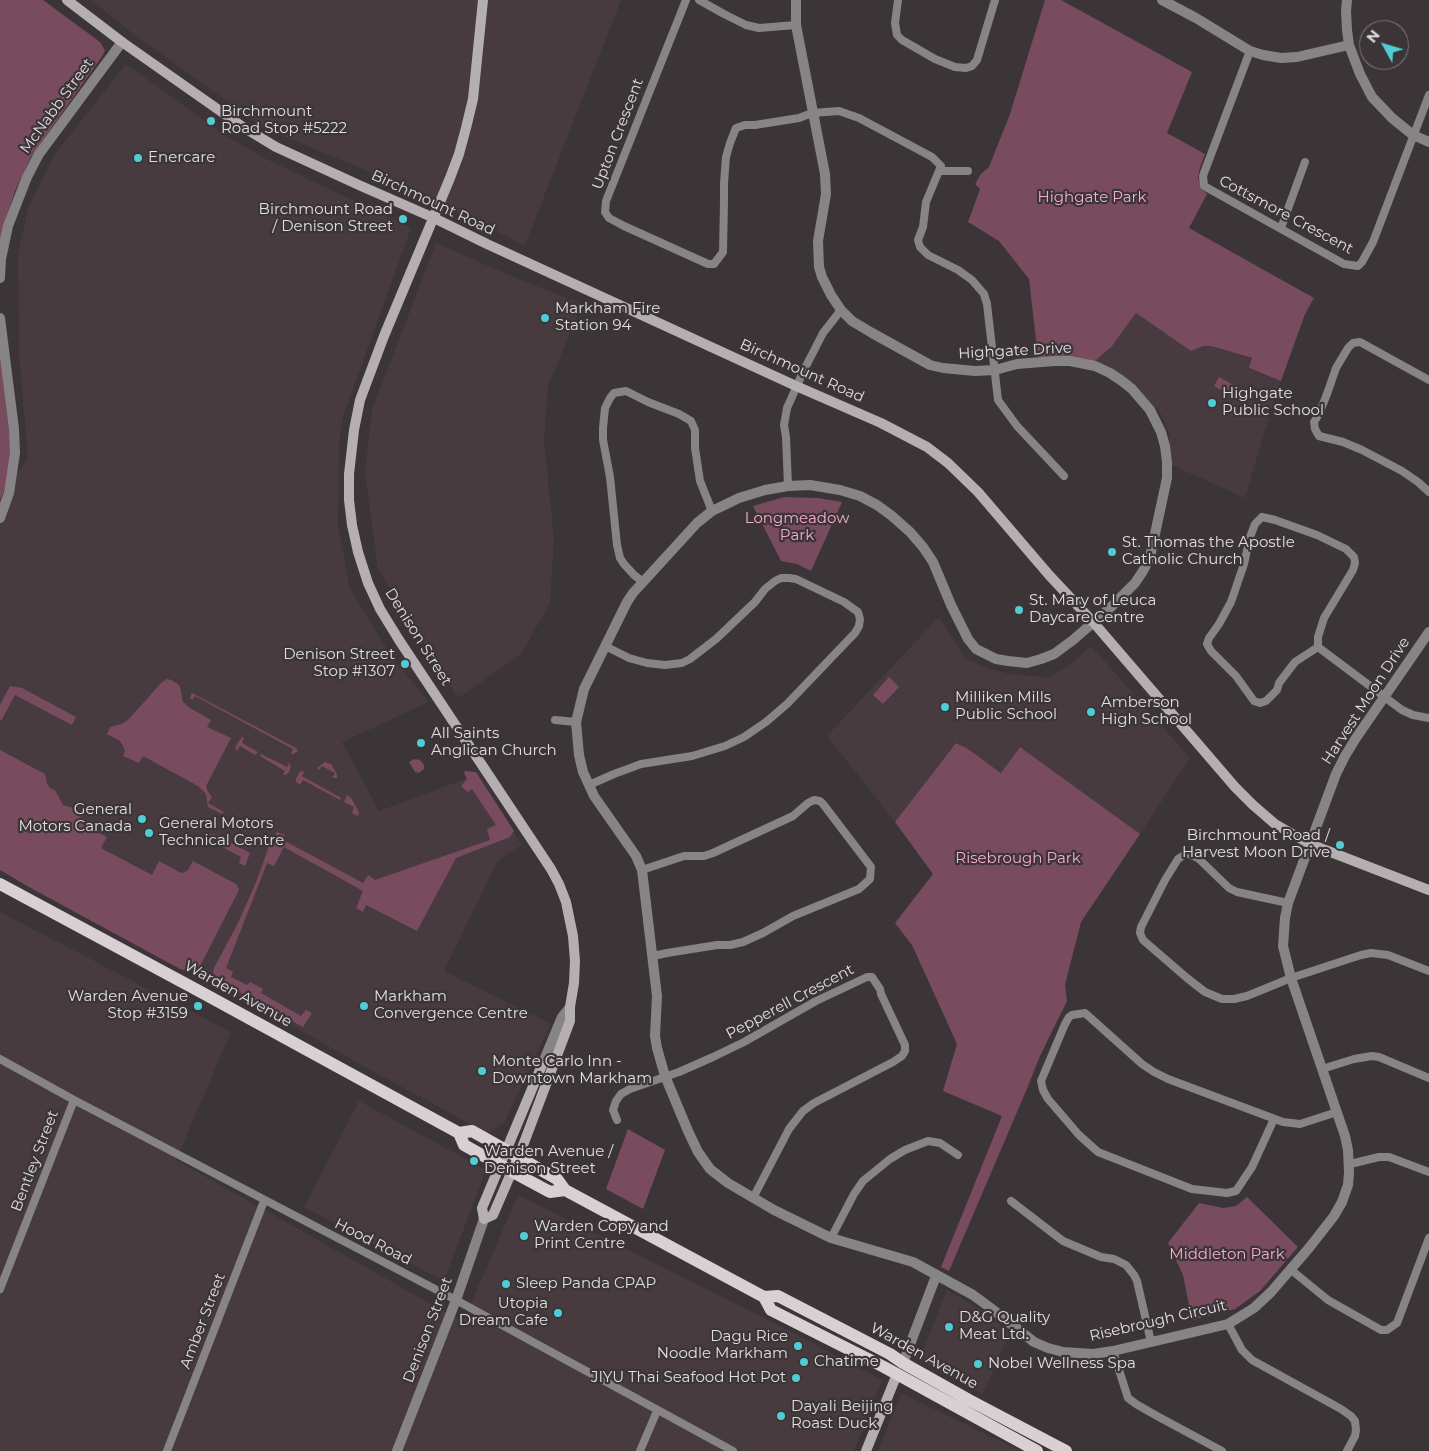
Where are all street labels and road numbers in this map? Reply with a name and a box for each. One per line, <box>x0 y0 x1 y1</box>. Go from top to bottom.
street label: McNabb Street <box>16 55 98 157</box>
street label: Upton Crescent <box>588 76 648 192</box>
street label: Birchmount Road <box>368 166 498 240</box>
street label: Cottsmore Crescent <box>1216 172 1356 258</box>
street label: Birchmount Road <box>737 335 867 407</box>
street label: Highgate Drive <box>958 339 1072 363</box>
street label: Denison Street <box>381 585 455 689</box>
street label: Harvest Moon Drive <box>1318 634 1414 768</box>
street label: Warden Avenue <box>181 957 295 1031</box>
street label: Pepperell Crescent <box>723 961 857 1043</box>
street label: Bentley Street <box>7 1108 63 1214</box>
street label: Hood Road <box>331 1215 415 1269</box>
street label: Amber Street <box>176 1271 230 1371</box>
street label: Denison Street <box>400 1275 456 1385</box>
street label: Risebrough Circuit <box>1088 1296 1228 1346</box>
street label: Warden Avenue <box>867 1319 981 1393</box>

